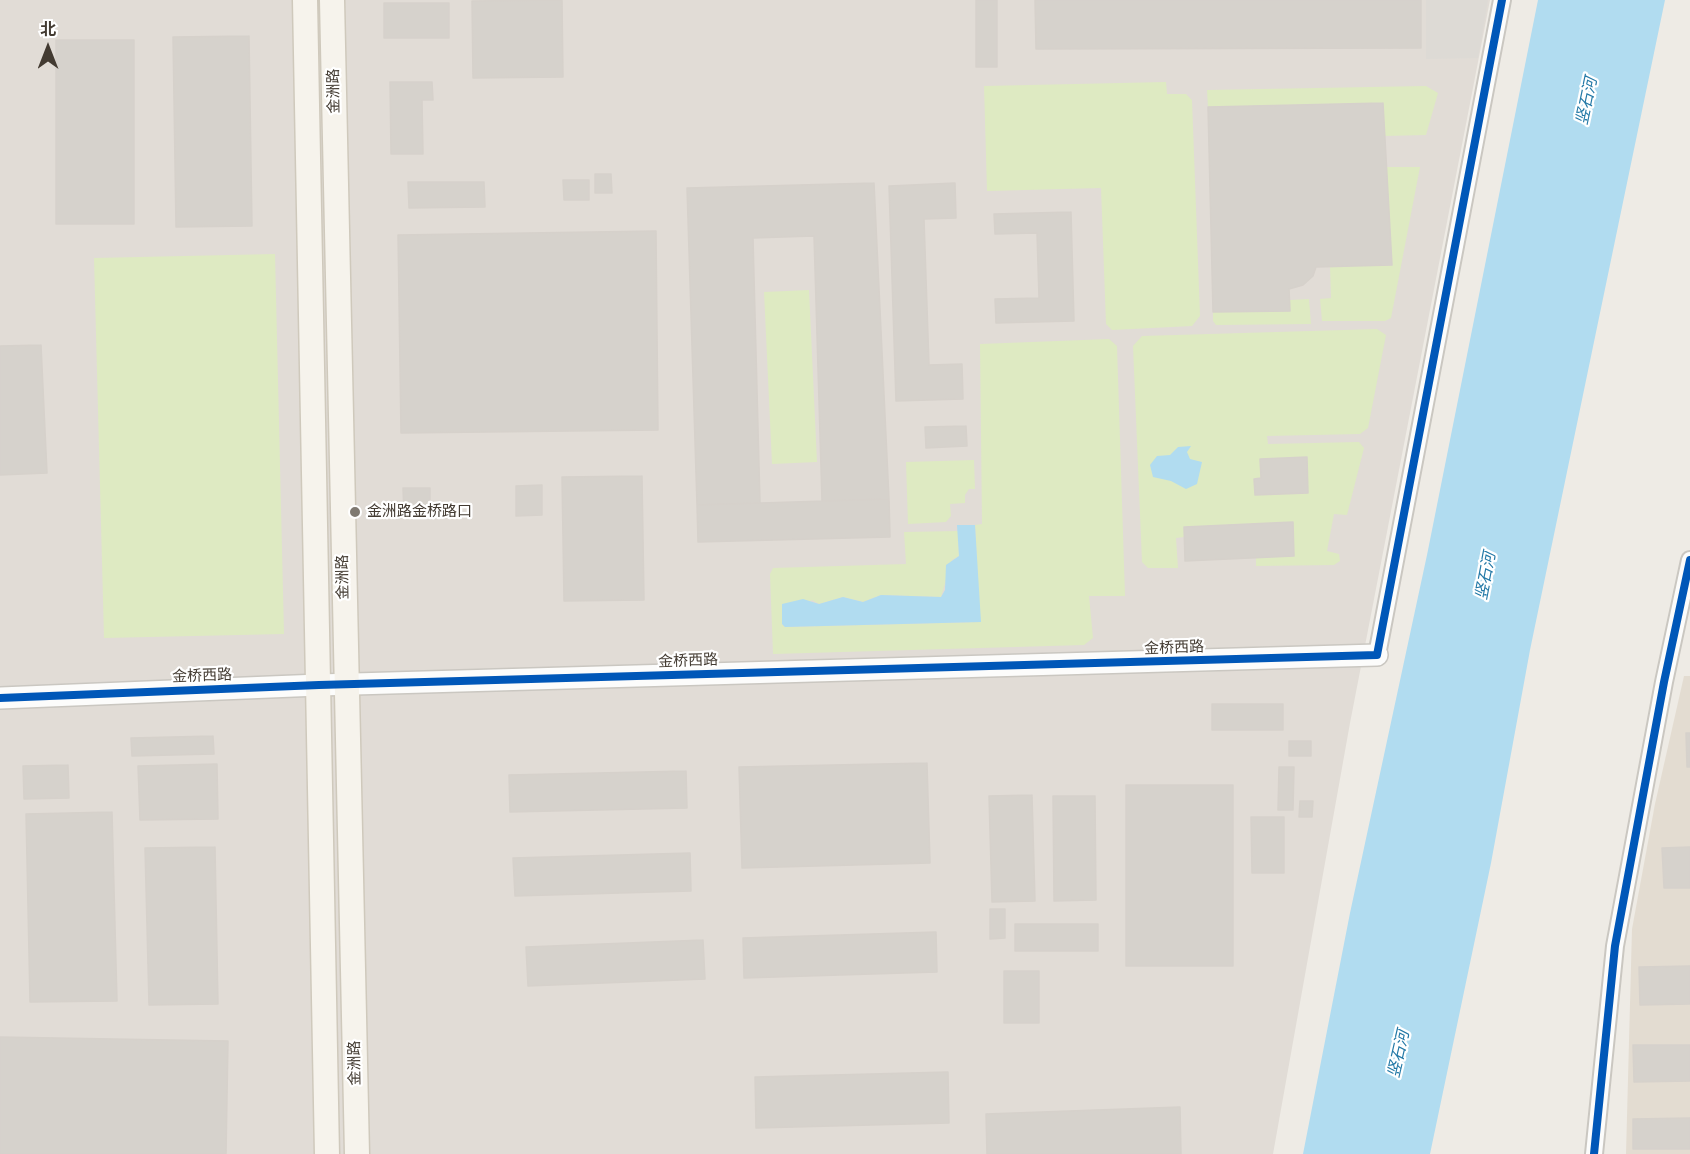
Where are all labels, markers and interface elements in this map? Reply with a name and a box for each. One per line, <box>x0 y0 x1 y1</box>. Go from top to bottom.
north arrow <box>18 18 78 78</box>
text: 北 <box>40 20 56 39</box>
street label: 金洲路 <box>325 68 343 114</box>
water label: 竖石河 <box>1573 76 1601 126</box>
place label: 金洲路金桥路口 <box>367 503 472 521</box>
marker: 金洲路金桥路口 <box>348 505 362 519</box>
water label: 竖石河 <box>1472 551 1500 601</box>
street label: 金洲路 <box>334 554 352 600</box>
street label: 金桥西路 <box>1144 638 1204 658</box>
street label: 金桥西路 <box>658 651 718 671</box>
street label: 金桥西路 <box>172 666 232 686</box>
water label: 竖石河 <box>1384 1028 1414 1080</box>
street label: 金洲路 <box>346 1040 364 1086</box>

